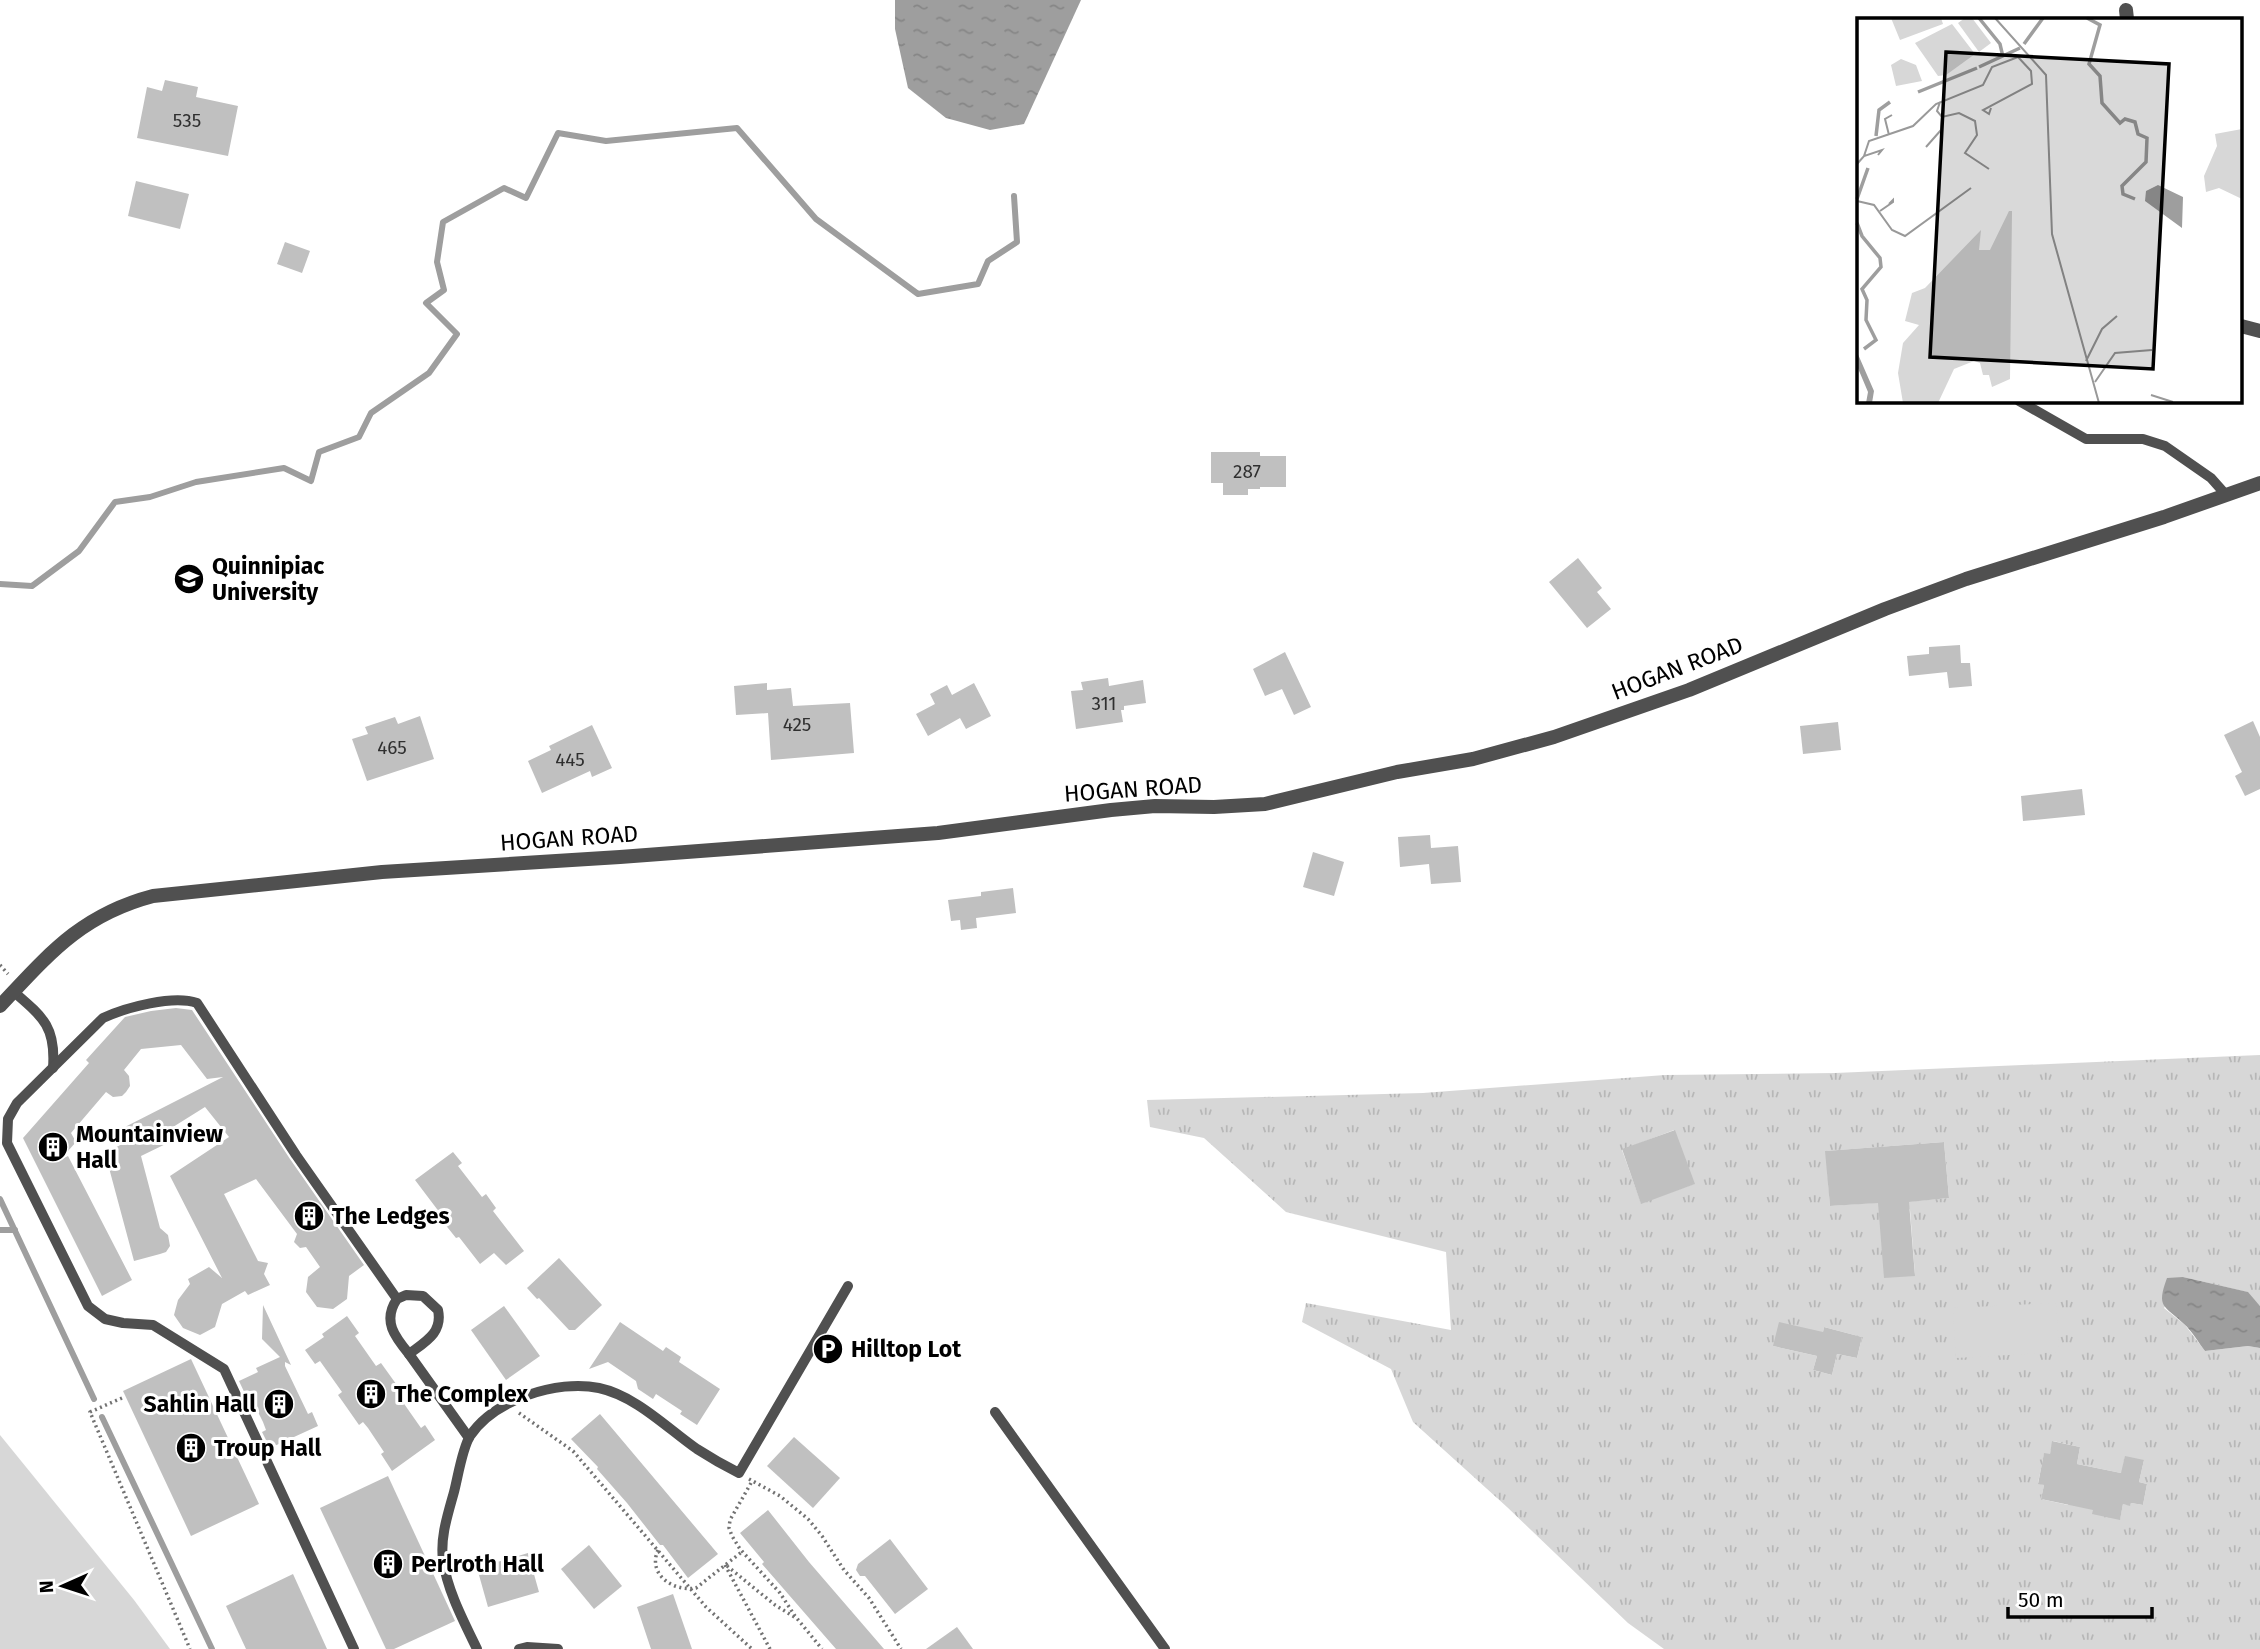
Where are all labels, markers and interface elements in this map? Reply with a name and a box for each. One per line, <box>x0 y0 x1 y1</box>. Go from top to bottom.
inset map <box>1857 18 2242 402</box>
house number: 535 <box>173 109 201 132</box>
house number: 287 <box>1233 460 1261 483</box>
place label: Quinnipiac University <box>212 552 324 606</box>
school or university icon: Quinnipiac University <box>172 562 206 596</box>
street label: HOGAN ROAD <box>1607 630 1747 706</box>
house number: 311 <box>1091 692 1117 715</box>
house number: 425 <box>783 713 811 736</box>
house number: 465 <box>377 736 407 759</box>
house number: 445 <box>555 748 585 771</box>
street label: HOGAN ROAD <box>1063 770 1203 808</box>
street label: HOGAN ROAD <box>499 819 639 857</box>
place label: Mountainview Hall <box>76 1120 224 1174</box>
building icon: Mountainview Hall <box>36 1130 70 1164</box>
building icon: The Ledges <box>292 1199 326 1233</box>
place label: The Ledges <box>332 1202 450 1230</box>
parking icon: Hilltop Lot <box>811 1332 845 1366</box>
place label: Hilltop Lot <box>851 1335 962 1363</box>
building icon: The Complex <box>354 1377 388 1411</box>
place label: The Complex <box>394 1380 528 1408</box>
building icon: Sahlin Hall <box>262 1387 296 1421</box>
place label: Sahlin Hall <box>144 1390 256 1418</box>
building icon: Troup Hall <box>174 1431 208 1465</box>
place label: Troup Hall <box>214 1434 322 1462</box>
building icon: Perlroth Hall <box>371 1547 405 1581</box>
place label: Perlroth Hall <box>411 1550 544 1578</box>
north arrow <box>28 1551 98 1621</box>
scale bar <box>2008 1576 2152 1620</box>
text: N <box>35 1580 58 1594</box>
text: 50 m <box>2018 1587 2064 1613</box>

